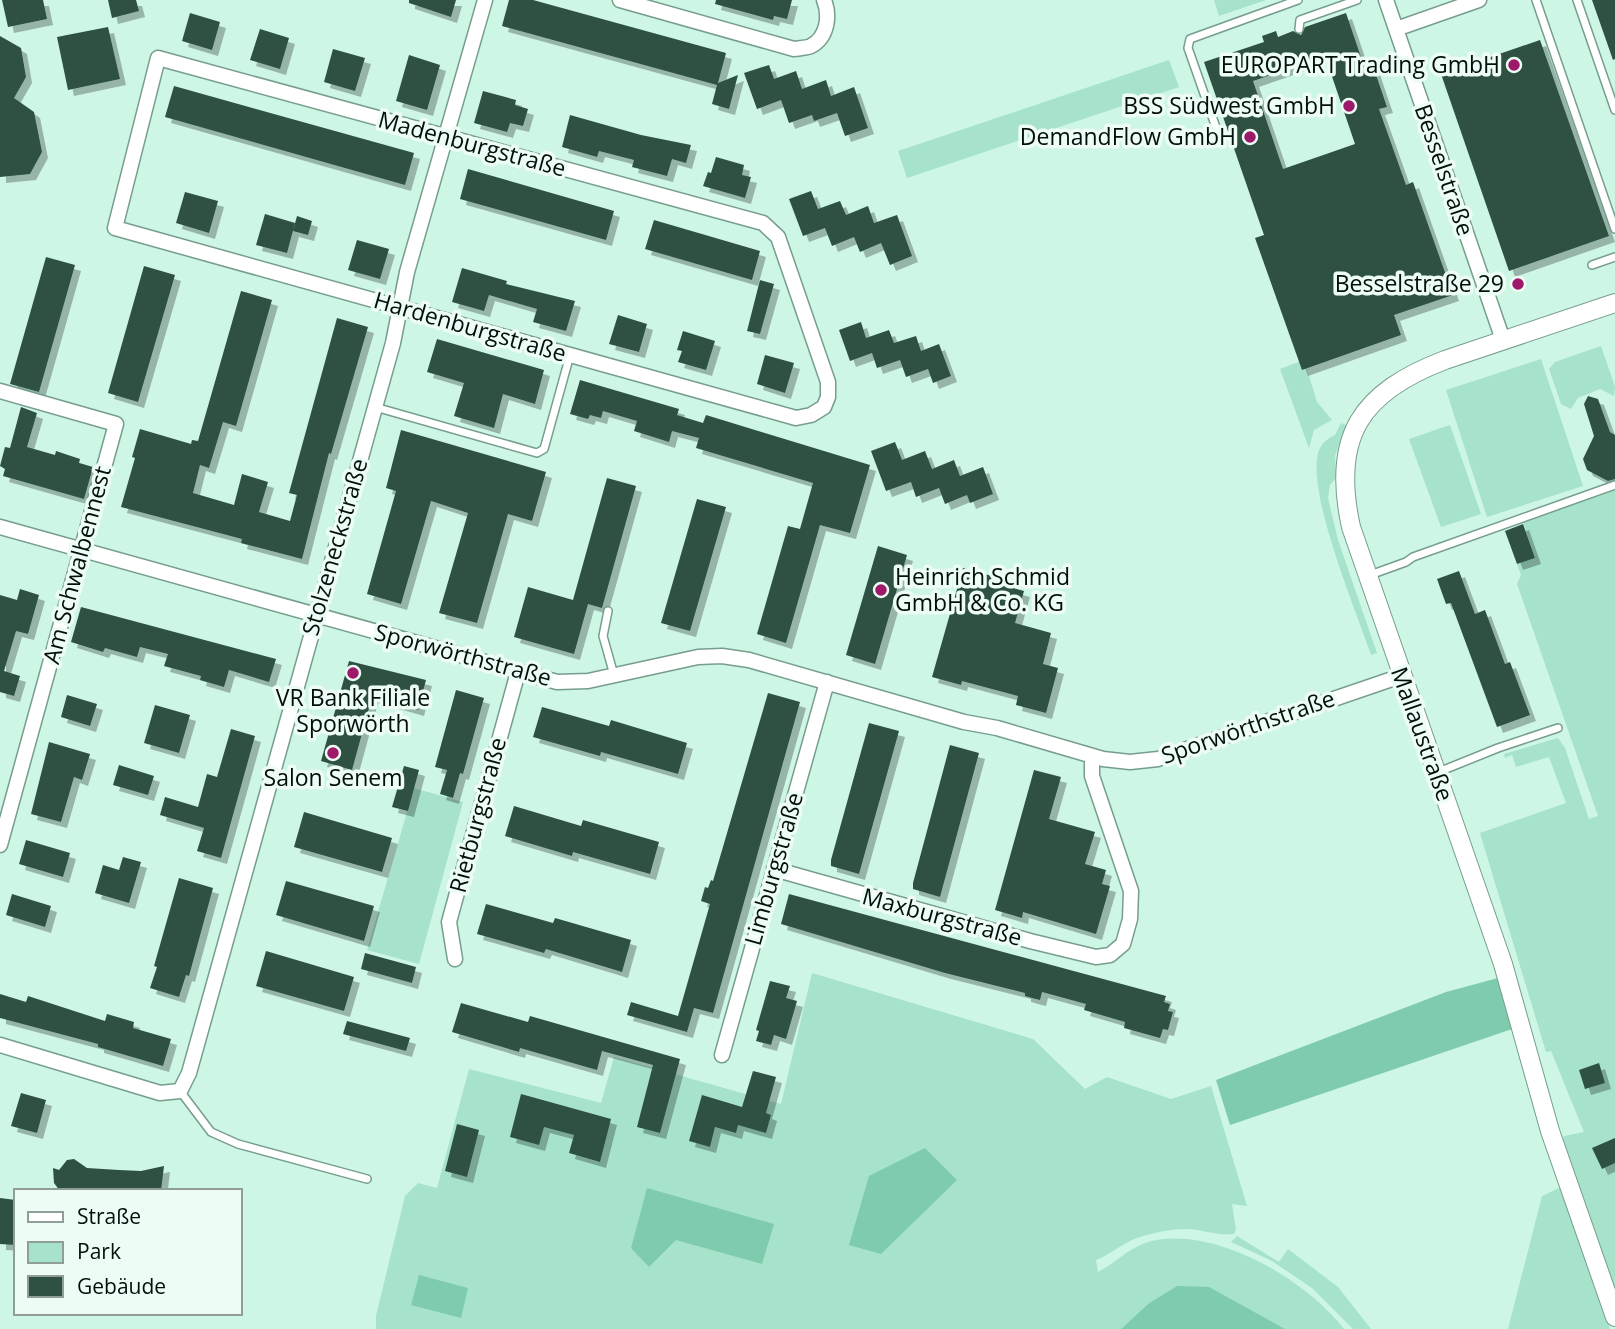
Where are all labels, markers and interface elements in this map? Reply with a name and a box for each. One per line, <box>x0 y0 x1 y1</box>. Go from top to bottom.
place label: EUROPART Trading GmbH <box>1221 48 1500 80</box>
marker: EUROPART Trading GmbH <box>1506 57 1522 73</box>
place label: BSS Südwest GmbH <box>1123 89 1335 121</box>
marker: BSS Südwest GmbH <box>1341 98 1357 114</box>
street label: Besselstraße <box>1408 100 1482 240</box>
street label: Madenburgstraße <box>375 103 570 183</box>
place label: DemandFlow GmbH <box>1020 120 1236 152</box>
marker: DemandFlow GmbH <box>1242 129 1258 145</box>
place label: Besselstraße 29 <box>1335 267 1504 299</box>
marker: Besselstraße 29 <box>1510 276 1526 292</box>
street label: Hardenburgstraße <box>370 283 570 369</box>
street label: Stolzeneckstraße <box>293 454 375 639</box>
street label: Am Schwalbennest <box>34 462 118 667</box>
place label: Heinrich Schmid GmbH & Co. KG <box>895 560 1070 618</box>
marker: Heinrich Schmid GmbH & Co. KG <box>873 582 889 598</box>
street label: Sporwörthstraße <box>371 615 555 693</box>
street label: Mallaustraße <box>1384 662 1462 805</box>
marker: VR Bank Filiale Sporwörth <box>345 665 361 681</box>
place label: VR Bank Filiale Sporwörth <box>276 681 430 739</box>
street label: Sporwörthstraße <box>1156 681 1339 771</box>
street label: Rietburgstraße <box>441 733 513 896</box>
marker: Salon Senem <box>325 745 341 761</box>
place label: Salon Senem <box>264 761 402 793</box>
street label: Limburgstraße <box>736 788 810 949</box>
street label: Maxburgstraße <box>859 879 1026 953</box>
legend <box>14 1189 242 1315</box>
text: Straße <box>77 1202 141 1230</box>
text: Park <box>77 1237 121 1265</box>
text: Gebäude <box>77 1272 166 1300</box>

